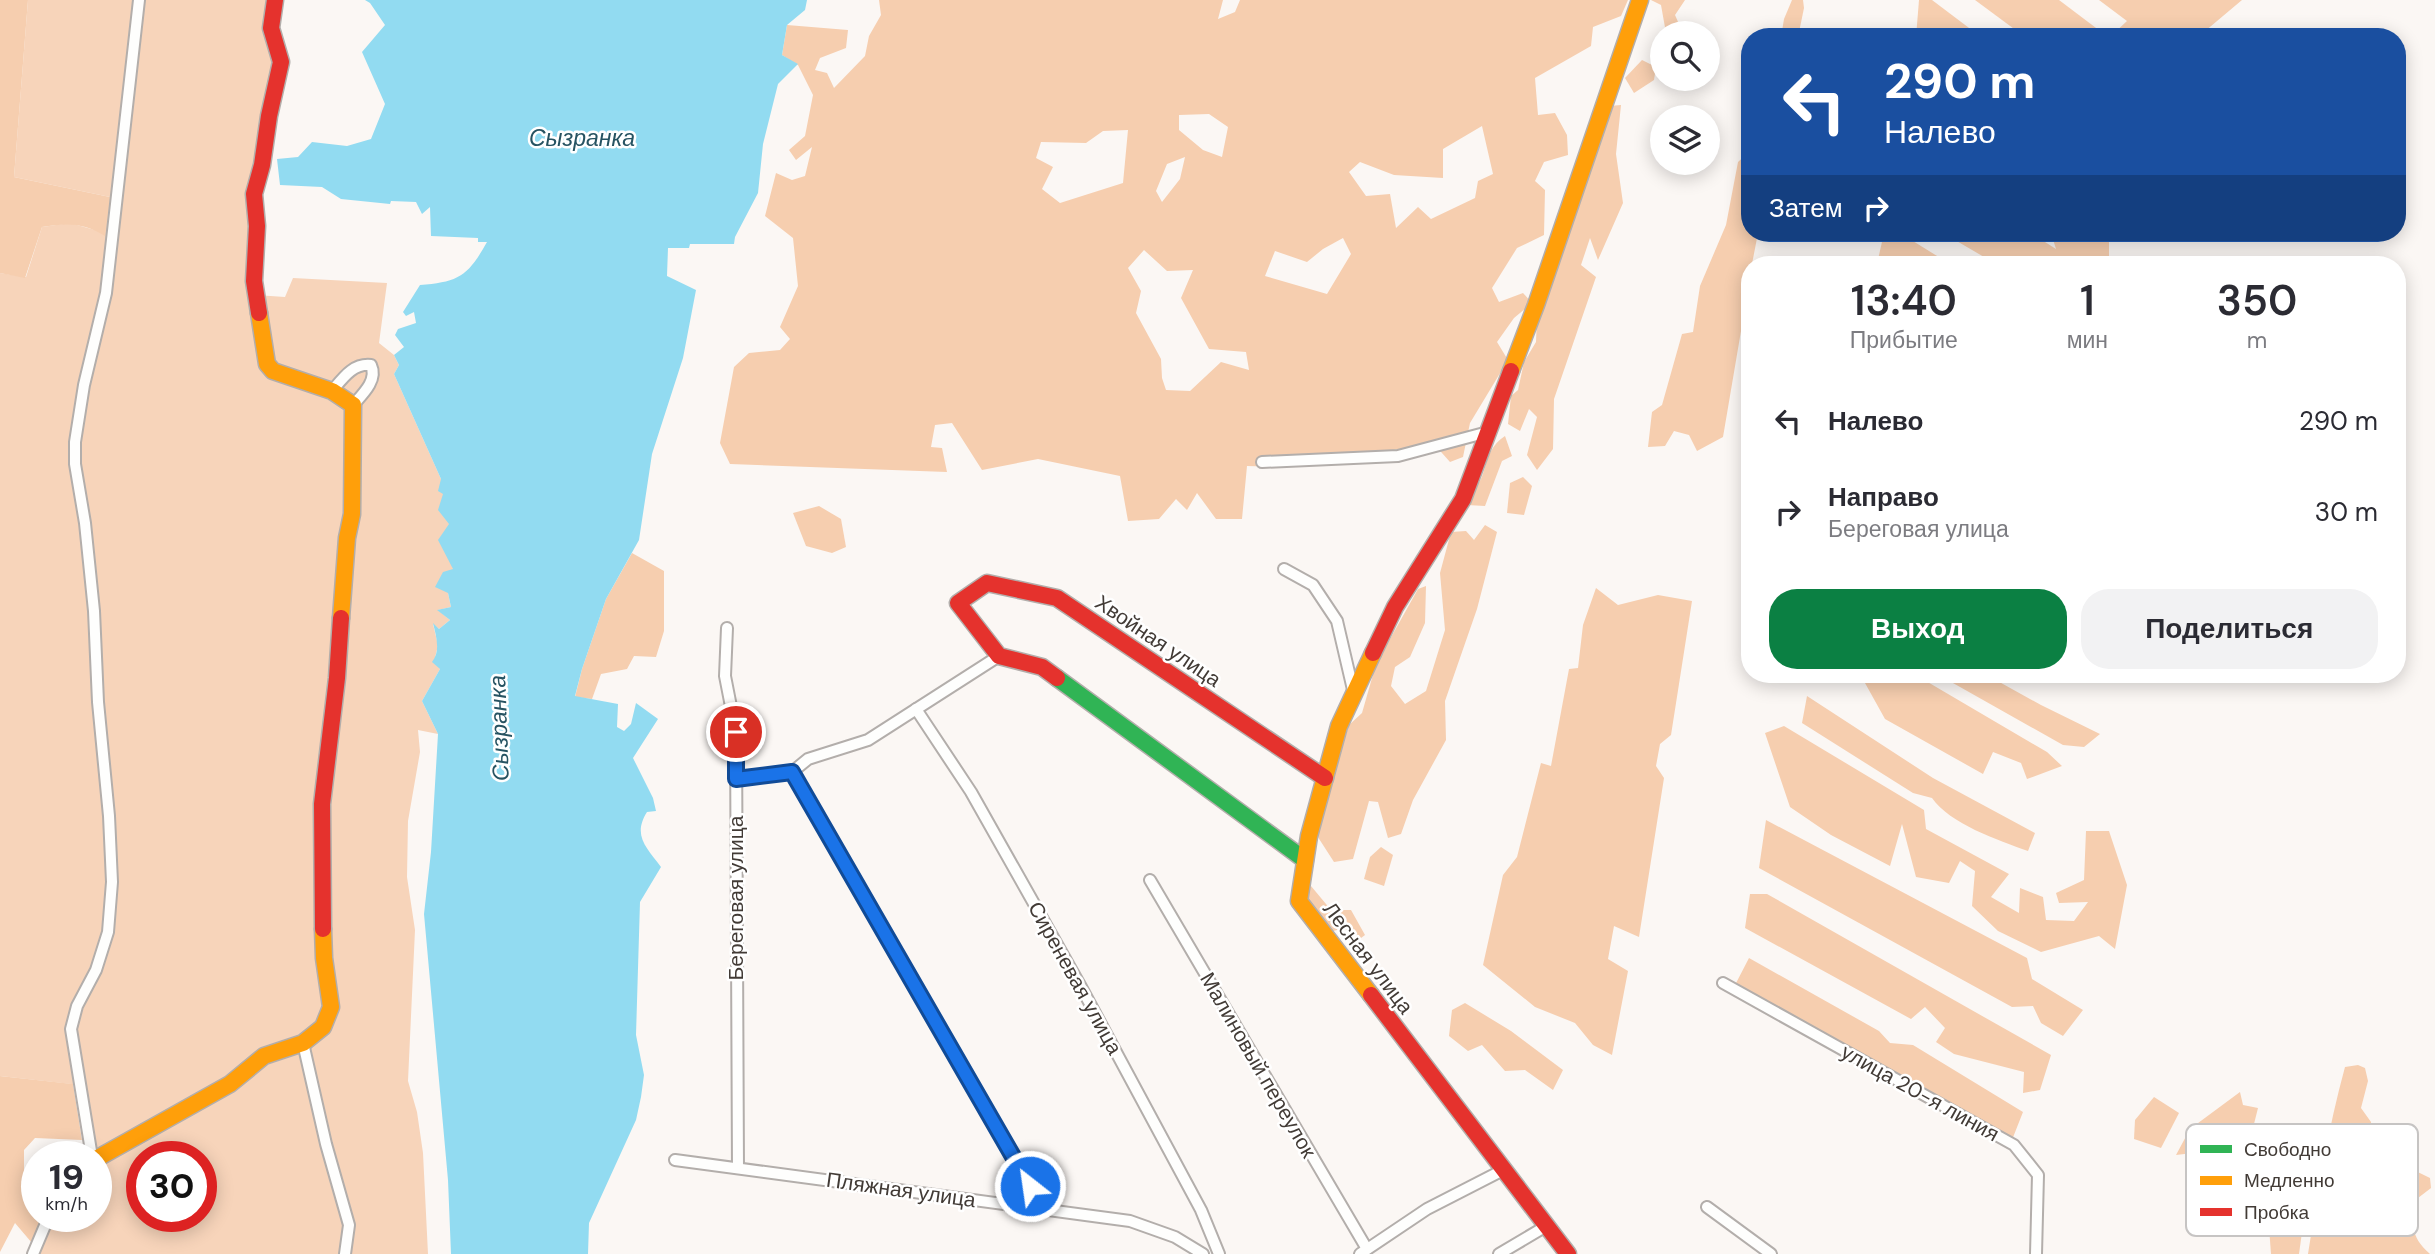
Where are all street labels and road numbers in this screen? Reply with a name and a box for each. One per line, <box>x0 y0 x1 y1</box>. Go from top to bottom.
street label: Хвойная улица <box>1090 588 1227 694</box>
street label: Береговая улица <box>722 815 750 980</box>
street label: Лесная улица <box>1317 896 1420 1020</box>
street label: Сиреневая улица <box>1021 897 1129 1060</box>
street label: Малиновый переулок <box>1193 967 1323 1164</box>
street label: улица 20-я линия <box>1836 1038 2004 1148</box>
street label: Пляжная улица <box>824 1166 978 1214</box>

